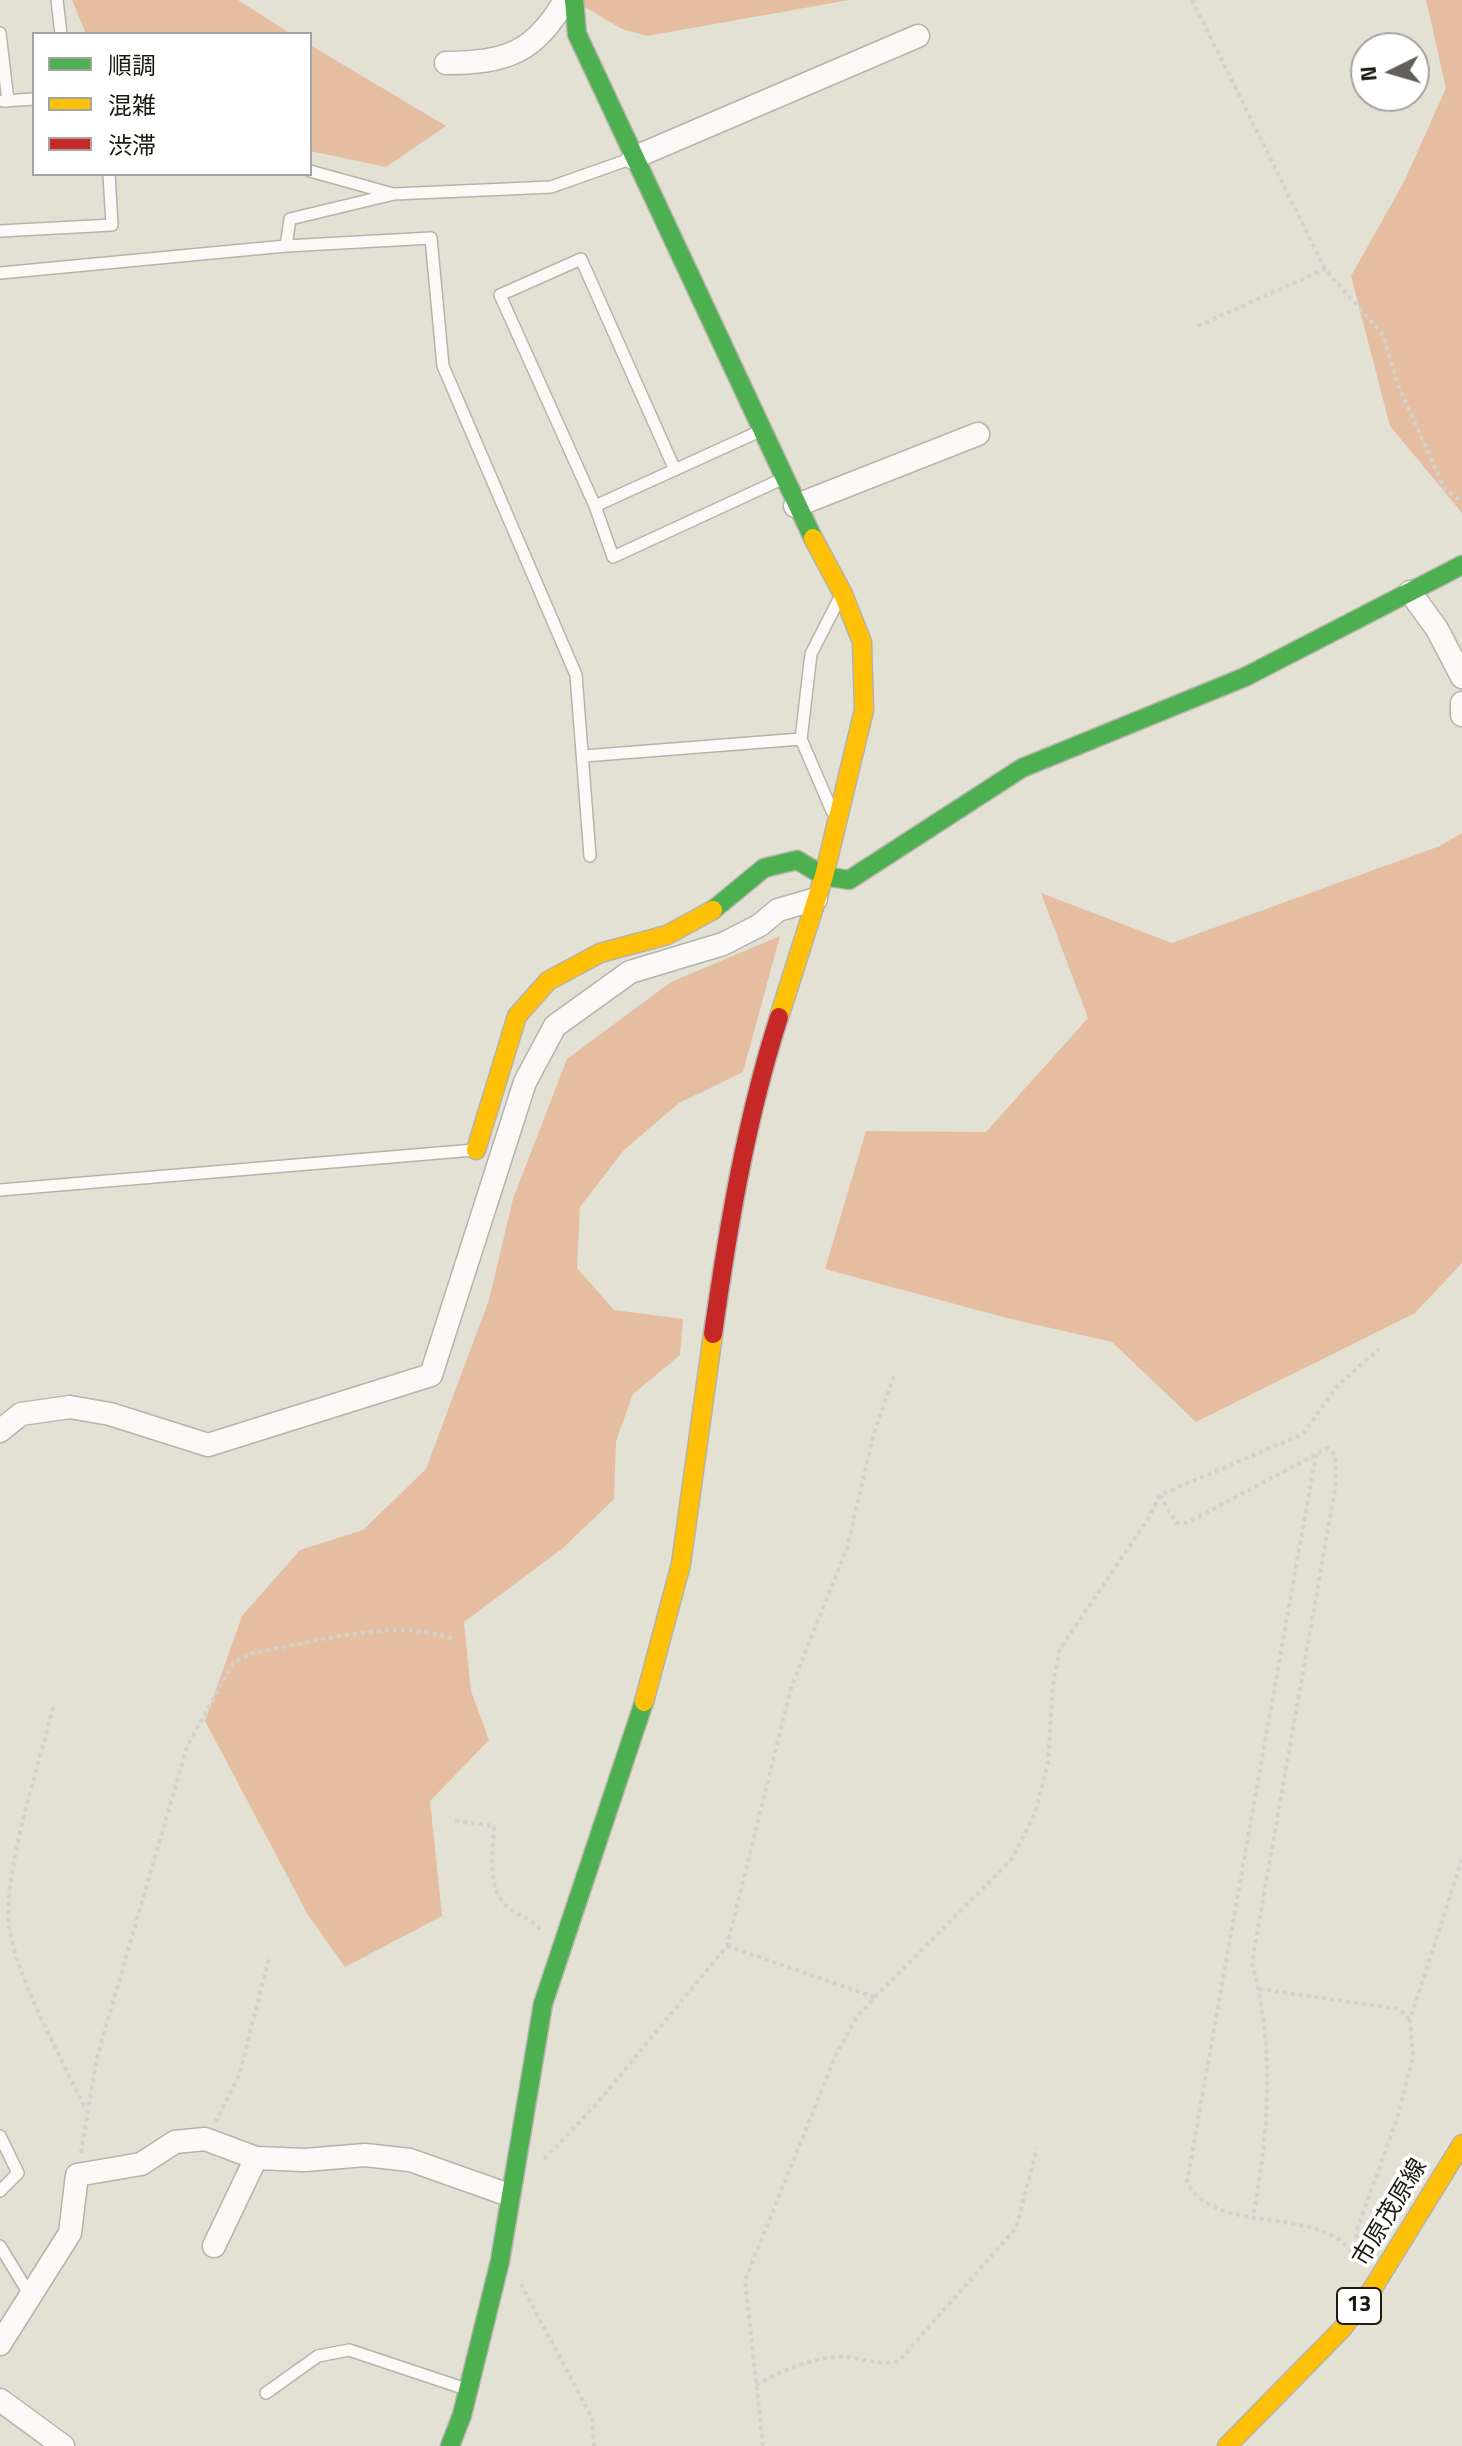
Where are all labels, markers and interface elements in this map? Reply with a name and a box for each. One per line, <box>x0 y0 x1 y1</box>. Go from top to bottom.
legend <box>32 32 312 176</box>
north arrow <box>1350 32 1430 112</box>
text: 順調 <box>108 47 156 83</box>
text: N <box>1350 65 1386 83</box>
text: 混雑 <box>108 87 156 123</box>
text: 渋滞 <box>108 127 156 163</box>
street label: 市原茂原線 <box>1348 2154 1434 2272</box>
road number: 13 <box>1337 2288 1381 2324</box>

